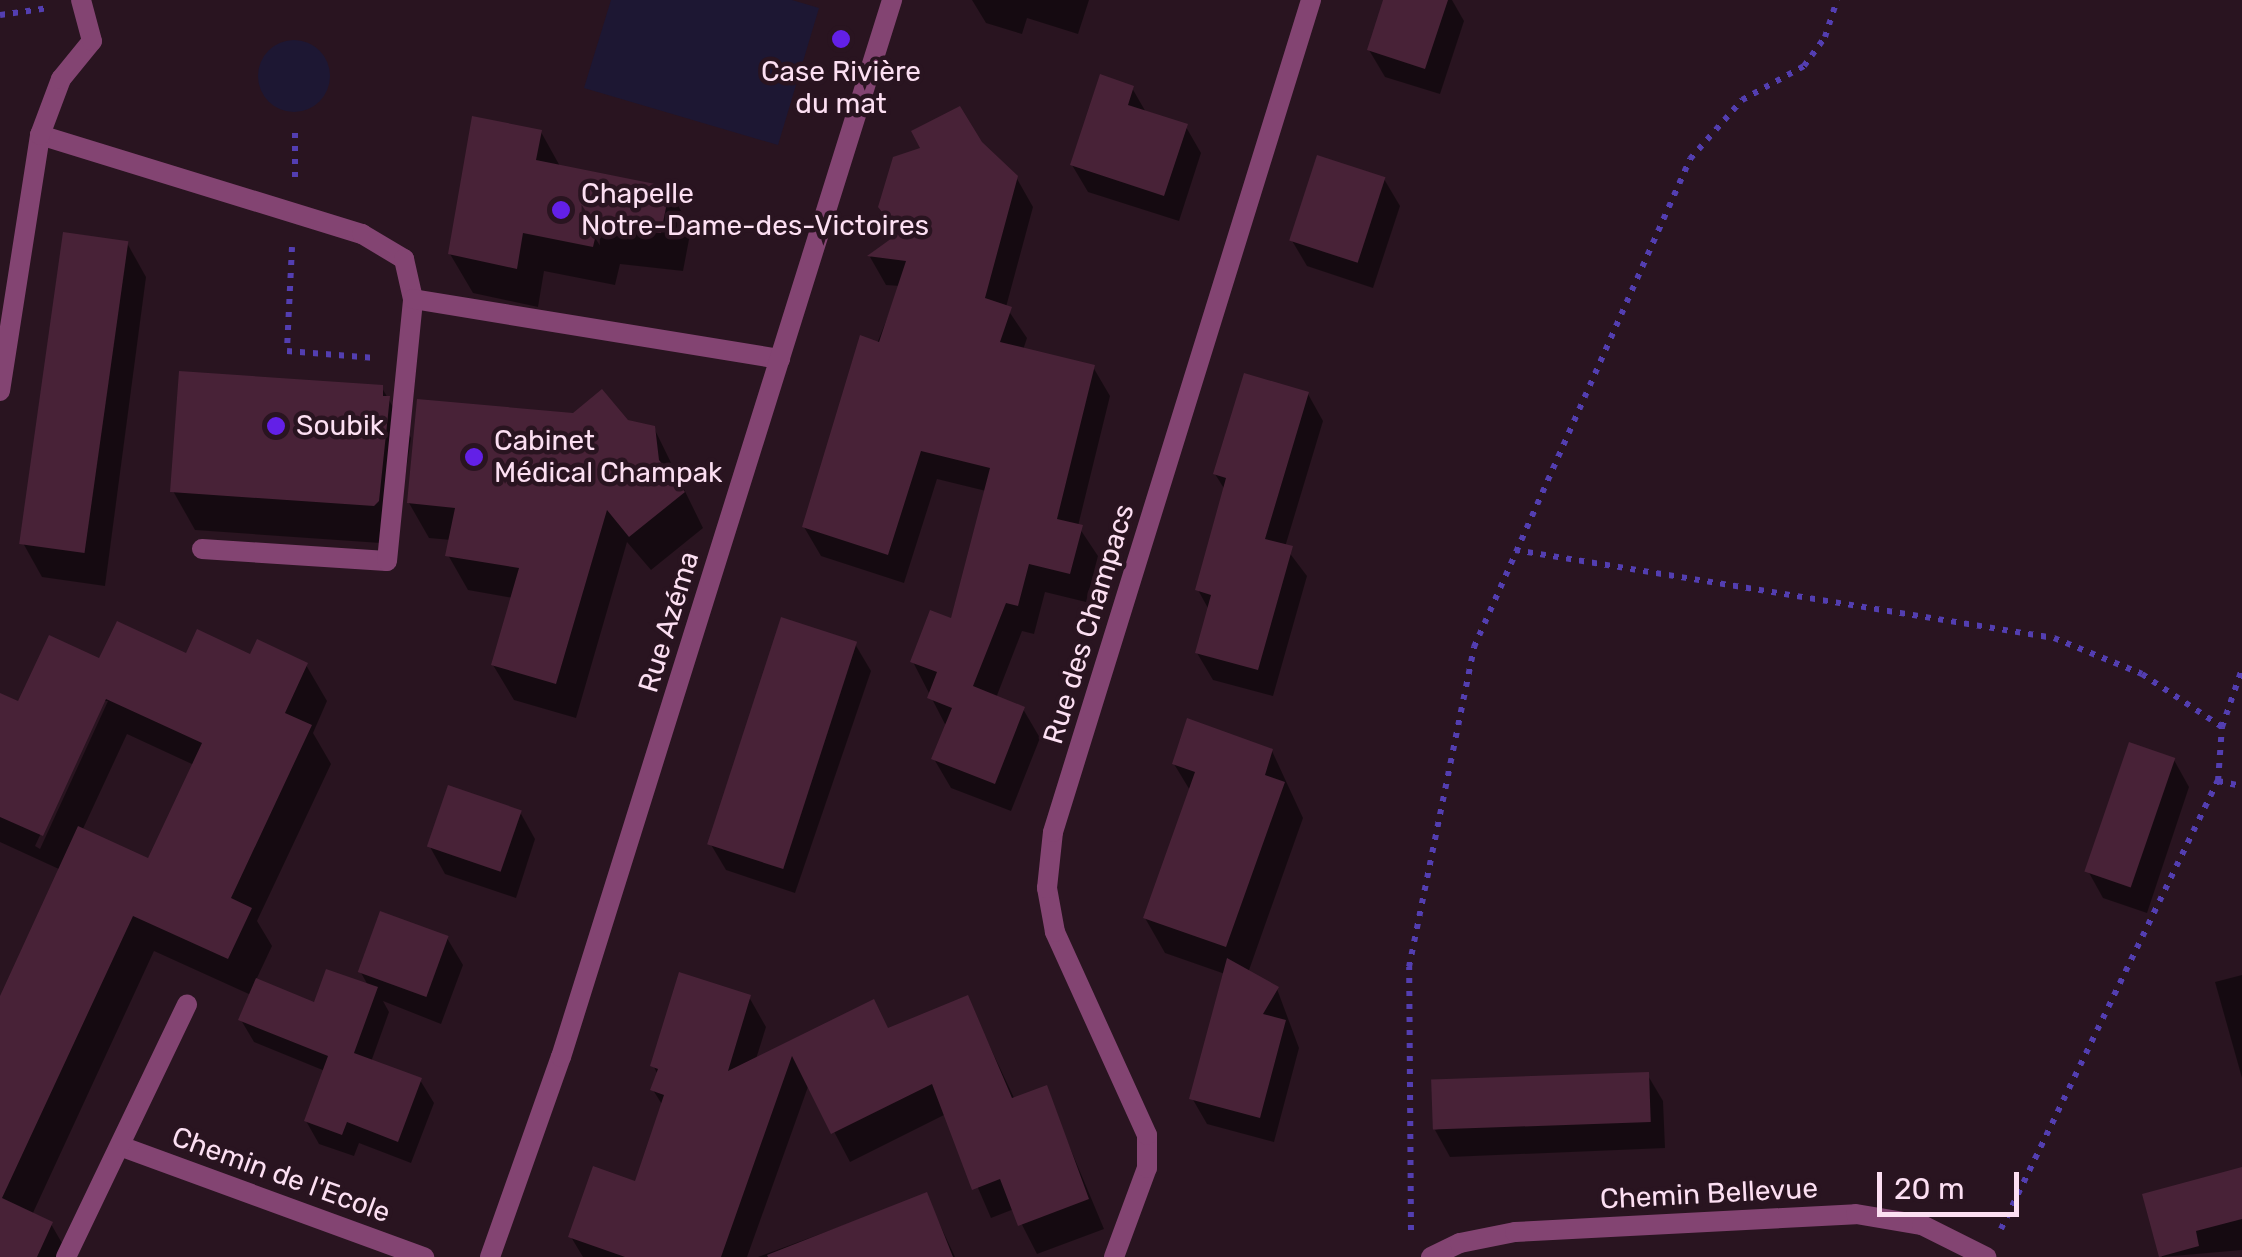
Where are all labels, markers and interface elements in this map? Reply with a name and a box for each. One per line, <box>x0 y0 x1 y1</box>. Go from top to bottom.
marker: Case Rivière du mat <box>830 28 852 50</box>
place label: Case Rivière du mat <box>761 55 921 121</box>
place label: Chapelle Notre-Dame-des-Victoires <box>581 177 929 243</box>
marker: Chapelle Notre-Dame-des-Victoires <box>550 199 572 221</box>
place label: Soubik <box>296 409 384 443</box>
marker: Soubik <box>265 415 287 437</box>
place label: Cabinet Médical Champak <box>494 424 723 490</box>
marker: Cabinet Médical Champak <box>463 446 485 468</box>
street label: Rue des Champacs <box>1037 500 1141 748</box>
street label: Rue Azéma <box>632 547 706 697</box>
street label: Chemin de l'Ecole <box>167 1120 395 1230</box>
scale bar <box>1882 1152 2024 1214</box>
text: 20 m <box>1894 1171 1965 1207</box>
street label: Chemin Bellevue <box>1599 1172 1819 1216</box>

